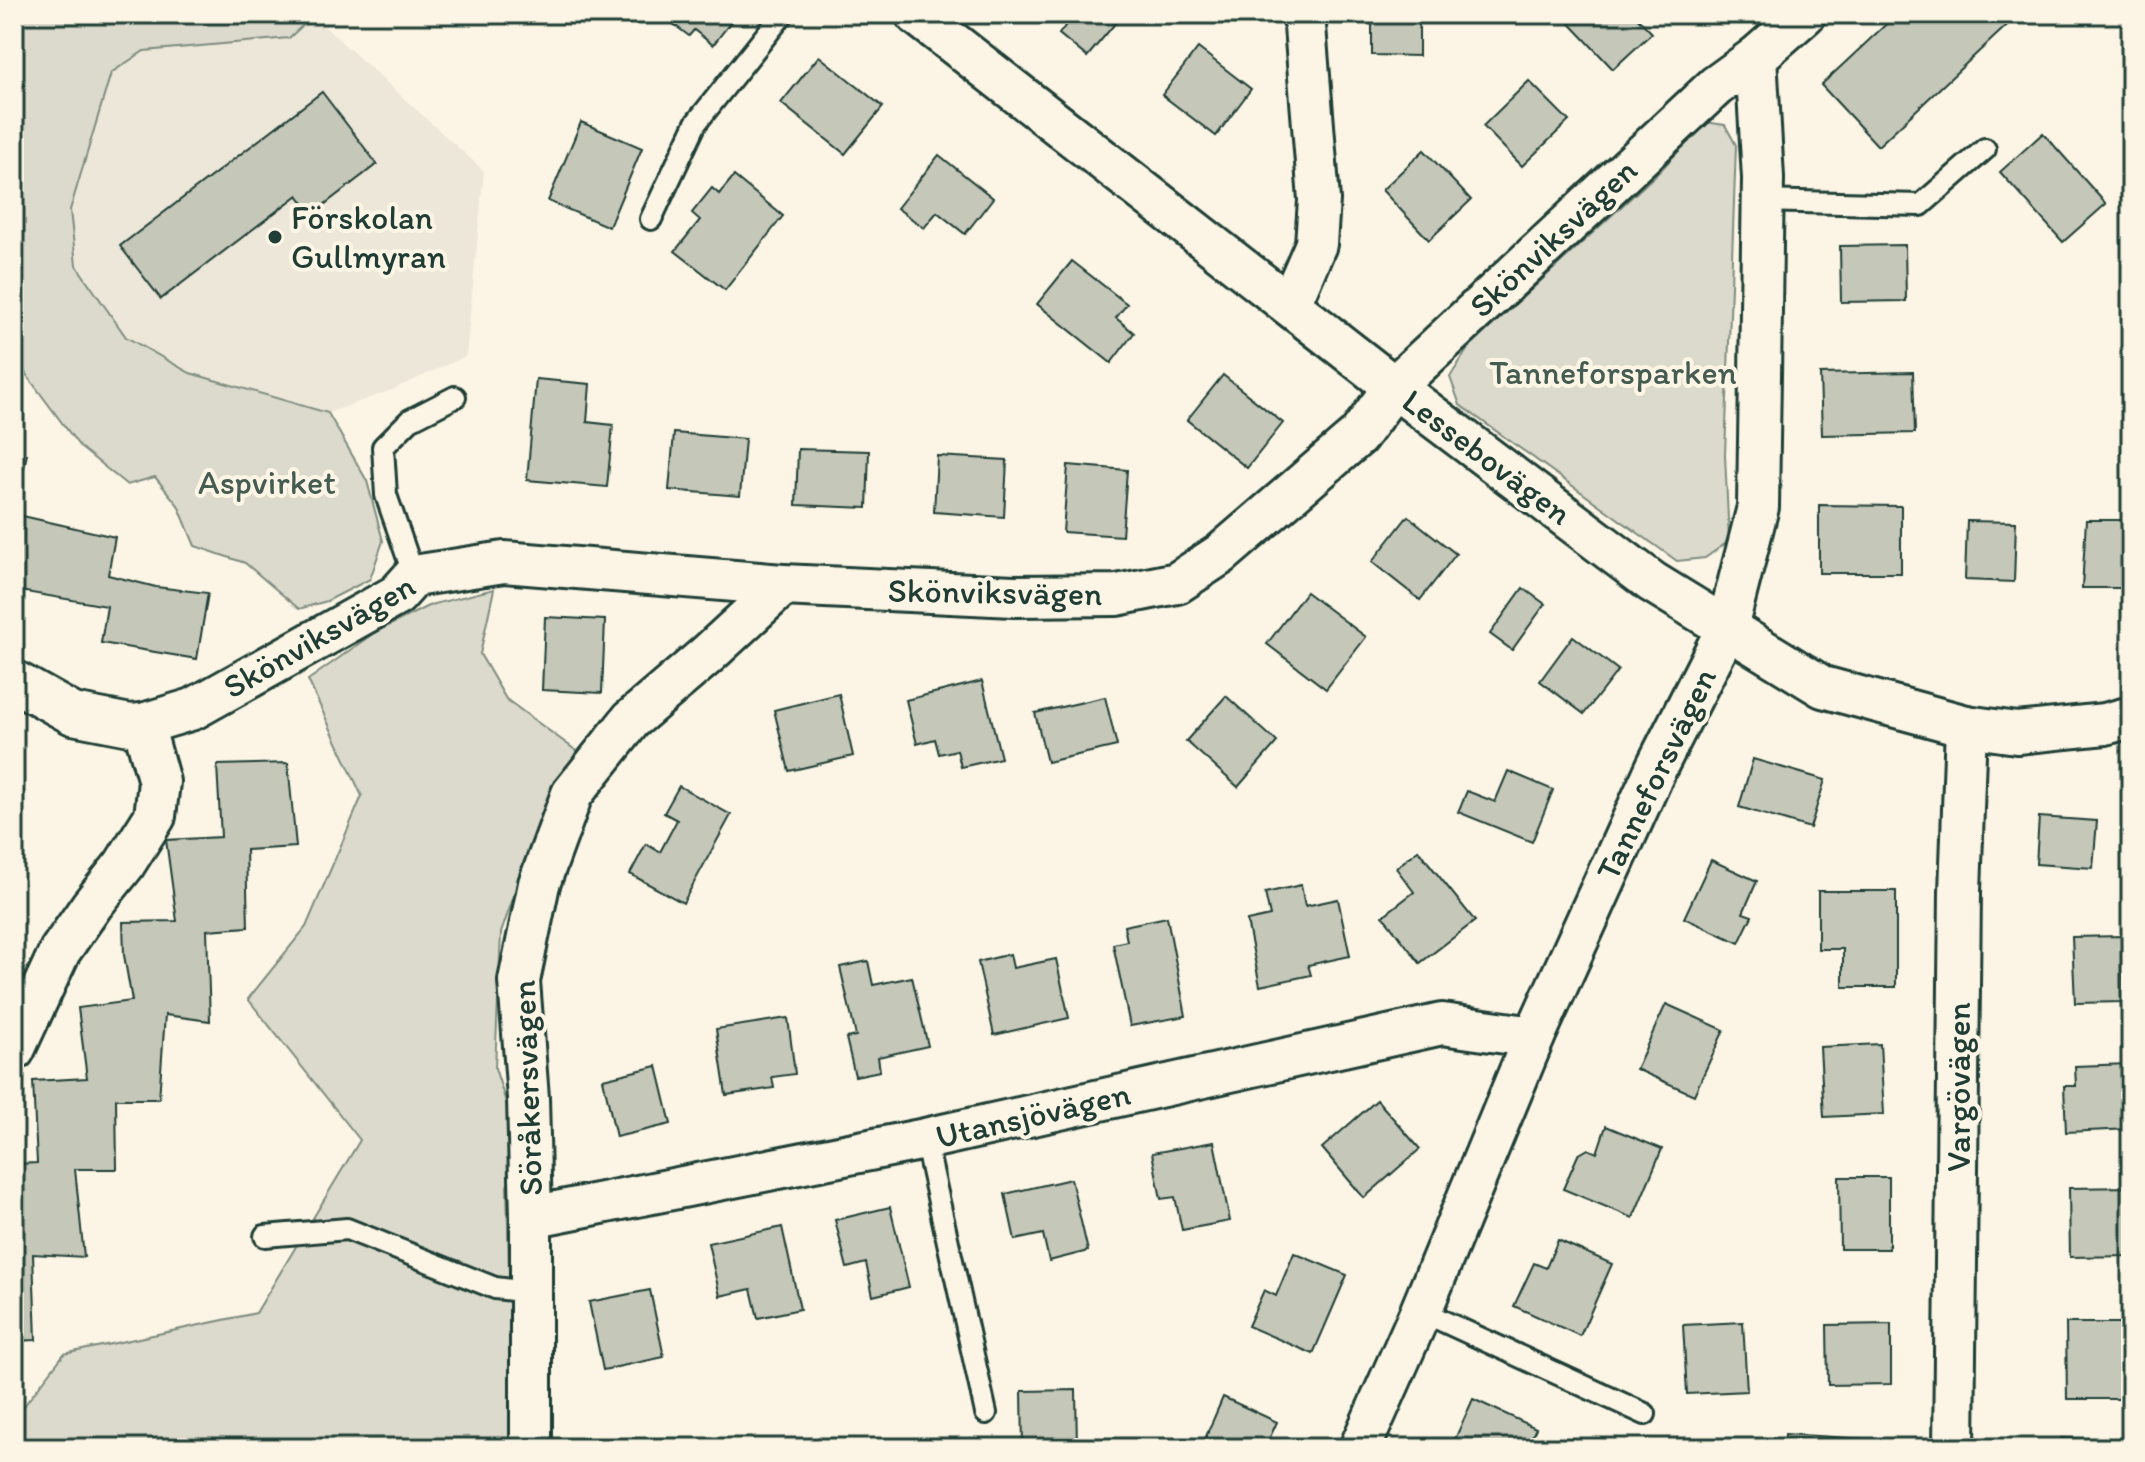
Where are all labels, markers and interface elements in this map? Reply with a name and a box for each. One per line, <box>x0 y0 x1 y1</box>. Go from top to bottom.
street label: Skönviksvägen <box>1461 150 1645 326</box>
place label: Förskolan Gullmyran <box>291 197 446 277</box>
marker: Förskolan Gullmyran <box>266 228 284 246</box>
park label: Tanneforsparken <box>1489 352 1737 393</box>
street label: Lessebovägen <box>1394 380 1580 534</box>
park label: Aspvirket <box>198 462 336 503</box>
street label: Skönviksvägen <box>216 565 422 707</box>
street label: Skönviksvägen <box>887 570 1103 614</box>
street label: Tanneforsvägen <box>1587 661 1725 887</box>
street label: Söråkersvägen <box>503 979 551 1197</box>
street label: Vargövägen <box>1938 1002 1979 1172</box>
street label: Utansjövägen <box>932 1073 1134 1157</box>

